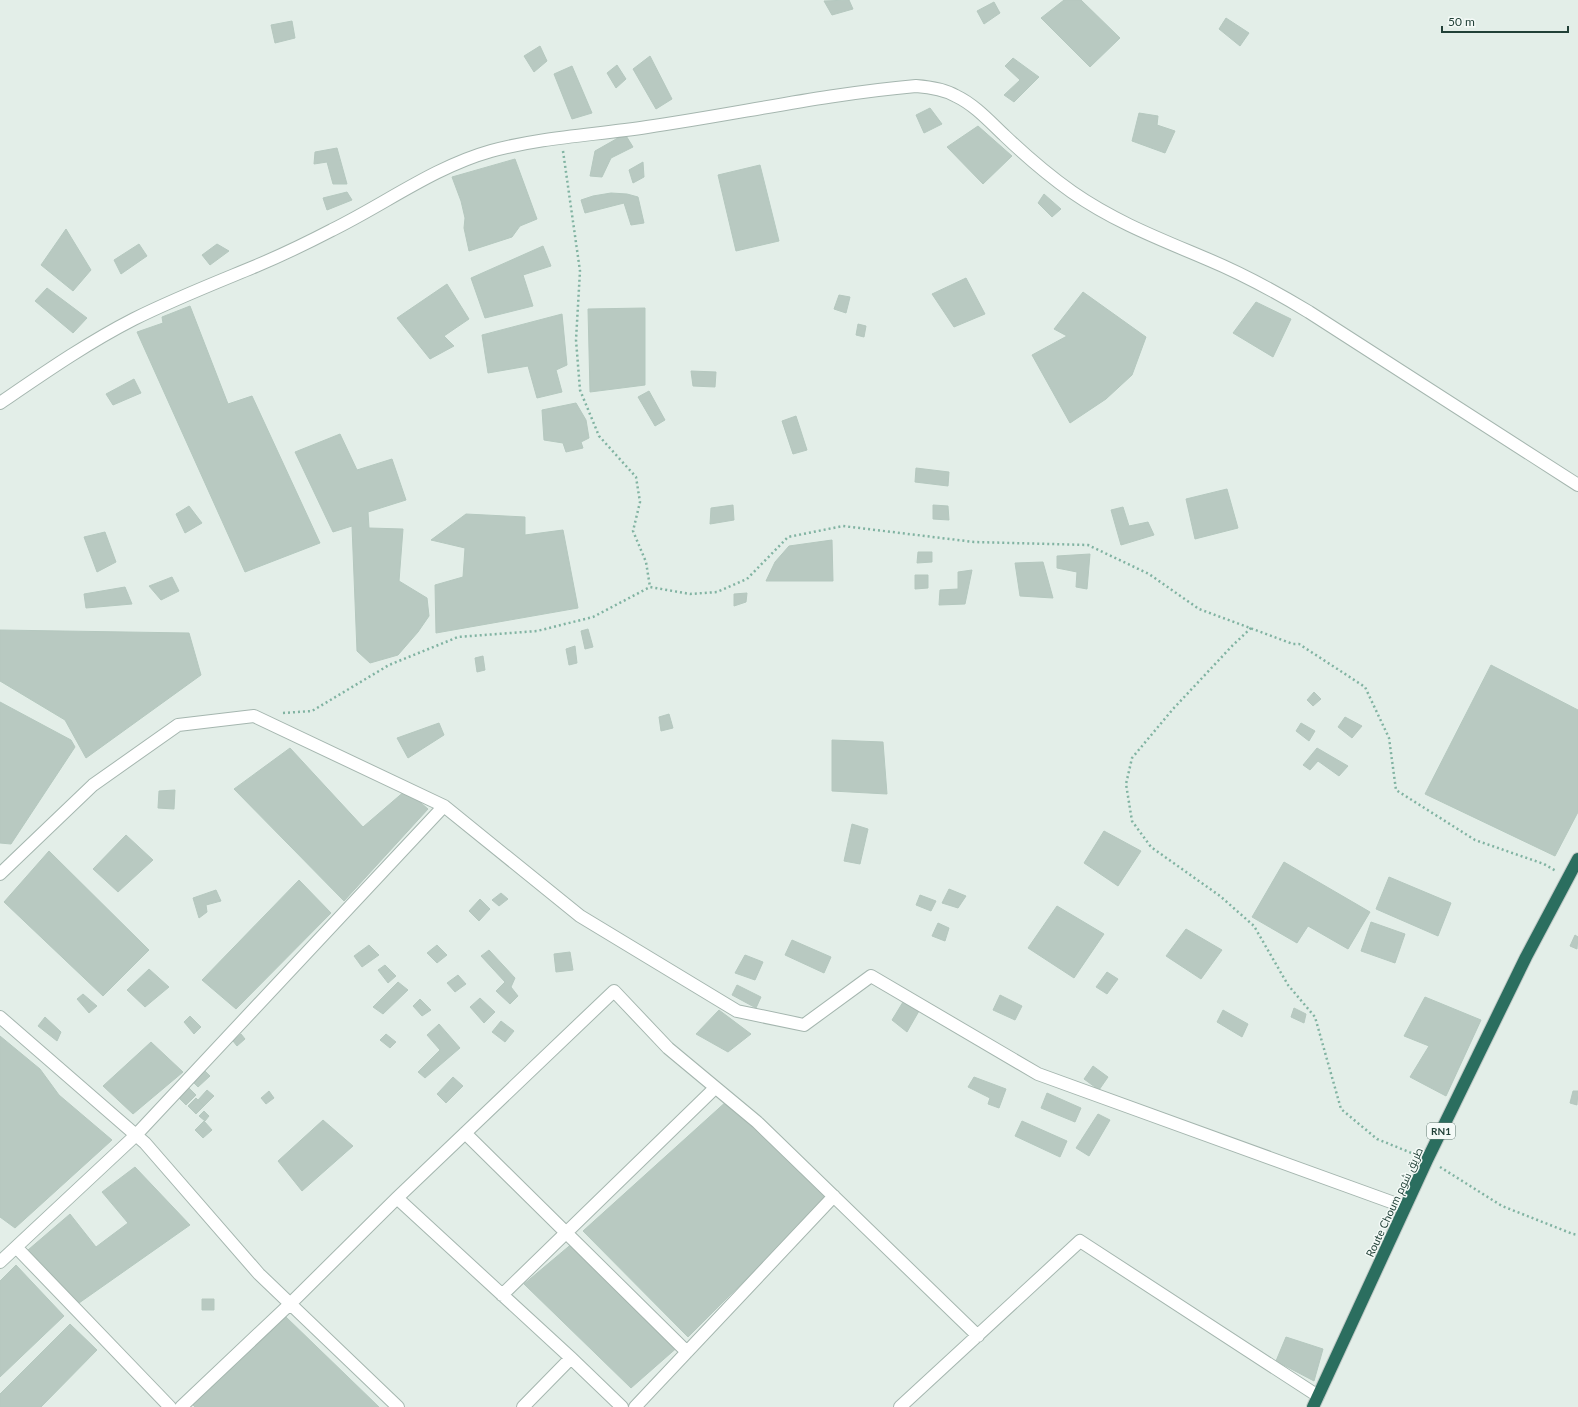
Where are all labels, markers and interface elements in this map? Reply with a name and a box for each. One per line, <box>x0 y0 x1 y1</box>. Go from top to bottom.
scale bar <box>1442 8 1568 34</box>
text: 50 m <box>1448 14 1475 29</box>
road number: RN1 <box>1427 1123 1455 1139</box>
street label: Route Choum طريق شوم <box>1363 1145 1427 1260</box>

